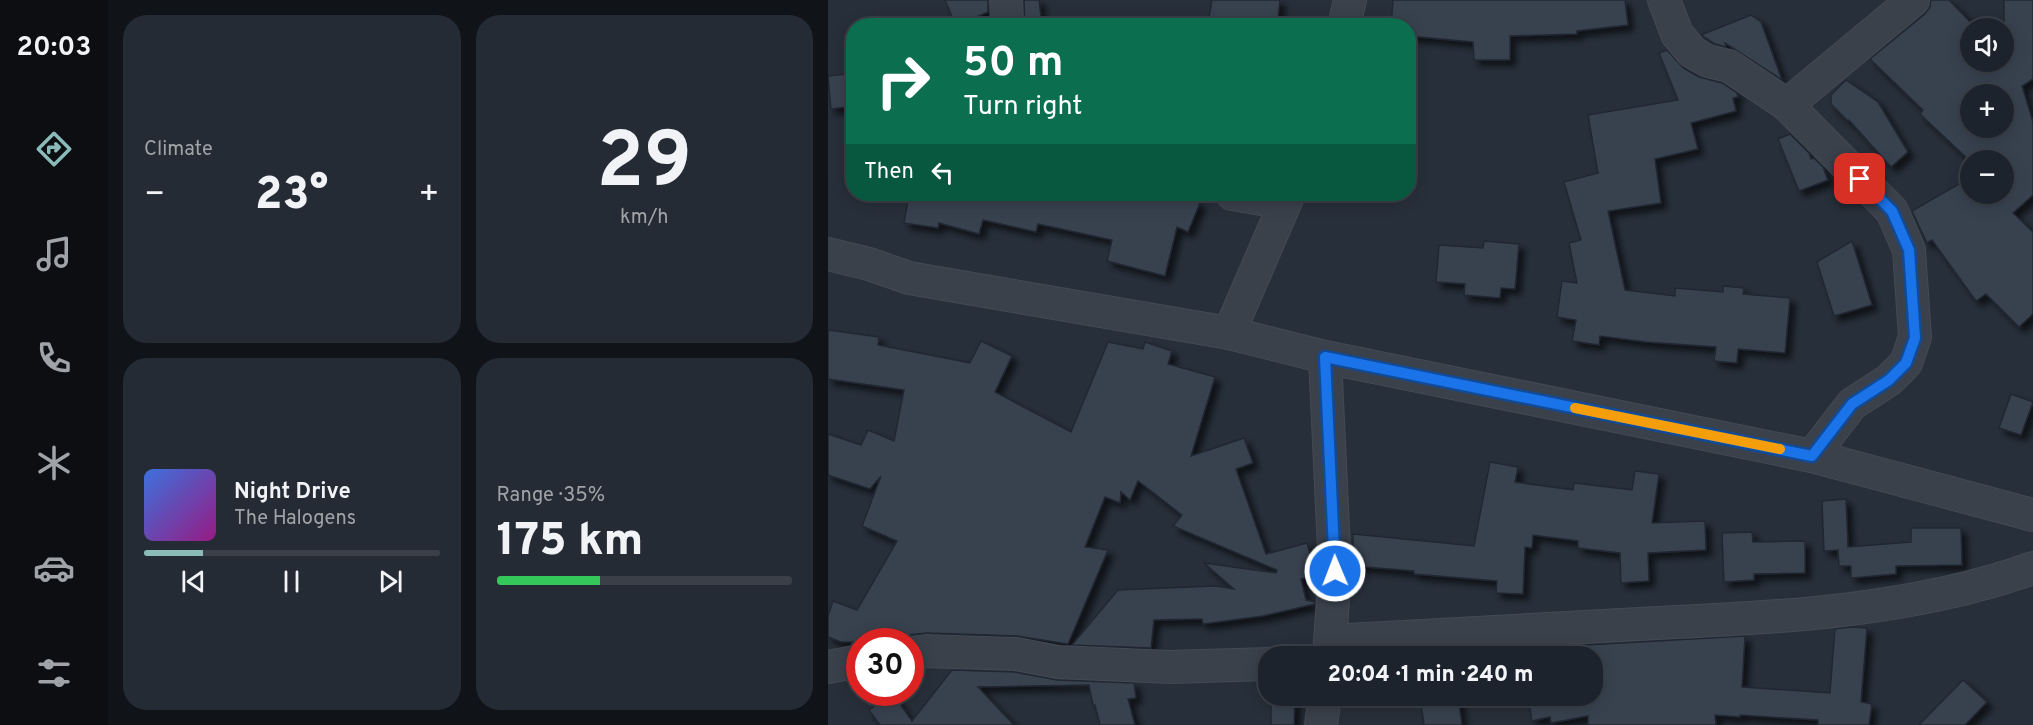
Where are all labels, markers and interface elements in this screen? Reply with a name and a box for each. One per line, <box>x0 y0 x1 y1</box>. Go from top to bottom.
map controls <box>1960 18 2014 204</box>
button: sound <box>1960 18 2014 72</box>
text: 20:03 <box>17 31 91 65</box>
text: 50 m <box>963 38 1064 91</box>
icon: right <box>864 42 942 120</box>
button: + <box>1960 84 2014 138</box>
text: Turn right <box>963 90 1082 124</box>
text: 29 <box>596 116 692 215</box>
icon: directions <box>33 128 75 170</box>
text: Climate <box>144 137 213 163</box>
button: − <box>1960 150 2014 204</box>
pin <box>1834 153 1885 204</box>
icon: left <box>926 156 959 189</box>
text: Then <box>864 159 914 186</box>
icon: arrive <box>1843 162 1876 195</box>
text: 23° <box>255 168 328 225</box>
text: − <box>144 175 165 217</box>
text: + <box>418 175 439 217</box>
text: km/h <box>620 205 669 231</box>
icon: music <box>33 233 75 275</box>
icon: phone <box>33 337 75 379</box>
icon: climate <box>33 442 75 484</box>
text: Night Drive <box>234 479 351 506</box>
text: Range · 35% <box>497 483 605 509</box>
text: The Halogens <box>234 506 356 532</box>
text: 175 km <box>497 514 643 571</box>
position arrow <box>1303 539 1367 603</box>
icon: car <box>33 547 75 589</box>
icon: previous <box>177 565 210 598</box>
icon: pause <box>275 565 308 598</box>
icon: next <box>374 565 407 598</box>
speed limit sign: 30 <box>846 628 924 706</box>
icon: filters <box>33 652 75 694</box>
text: 20:04 · 1 min · 240 m <box>1327 662 1534 689</box>

